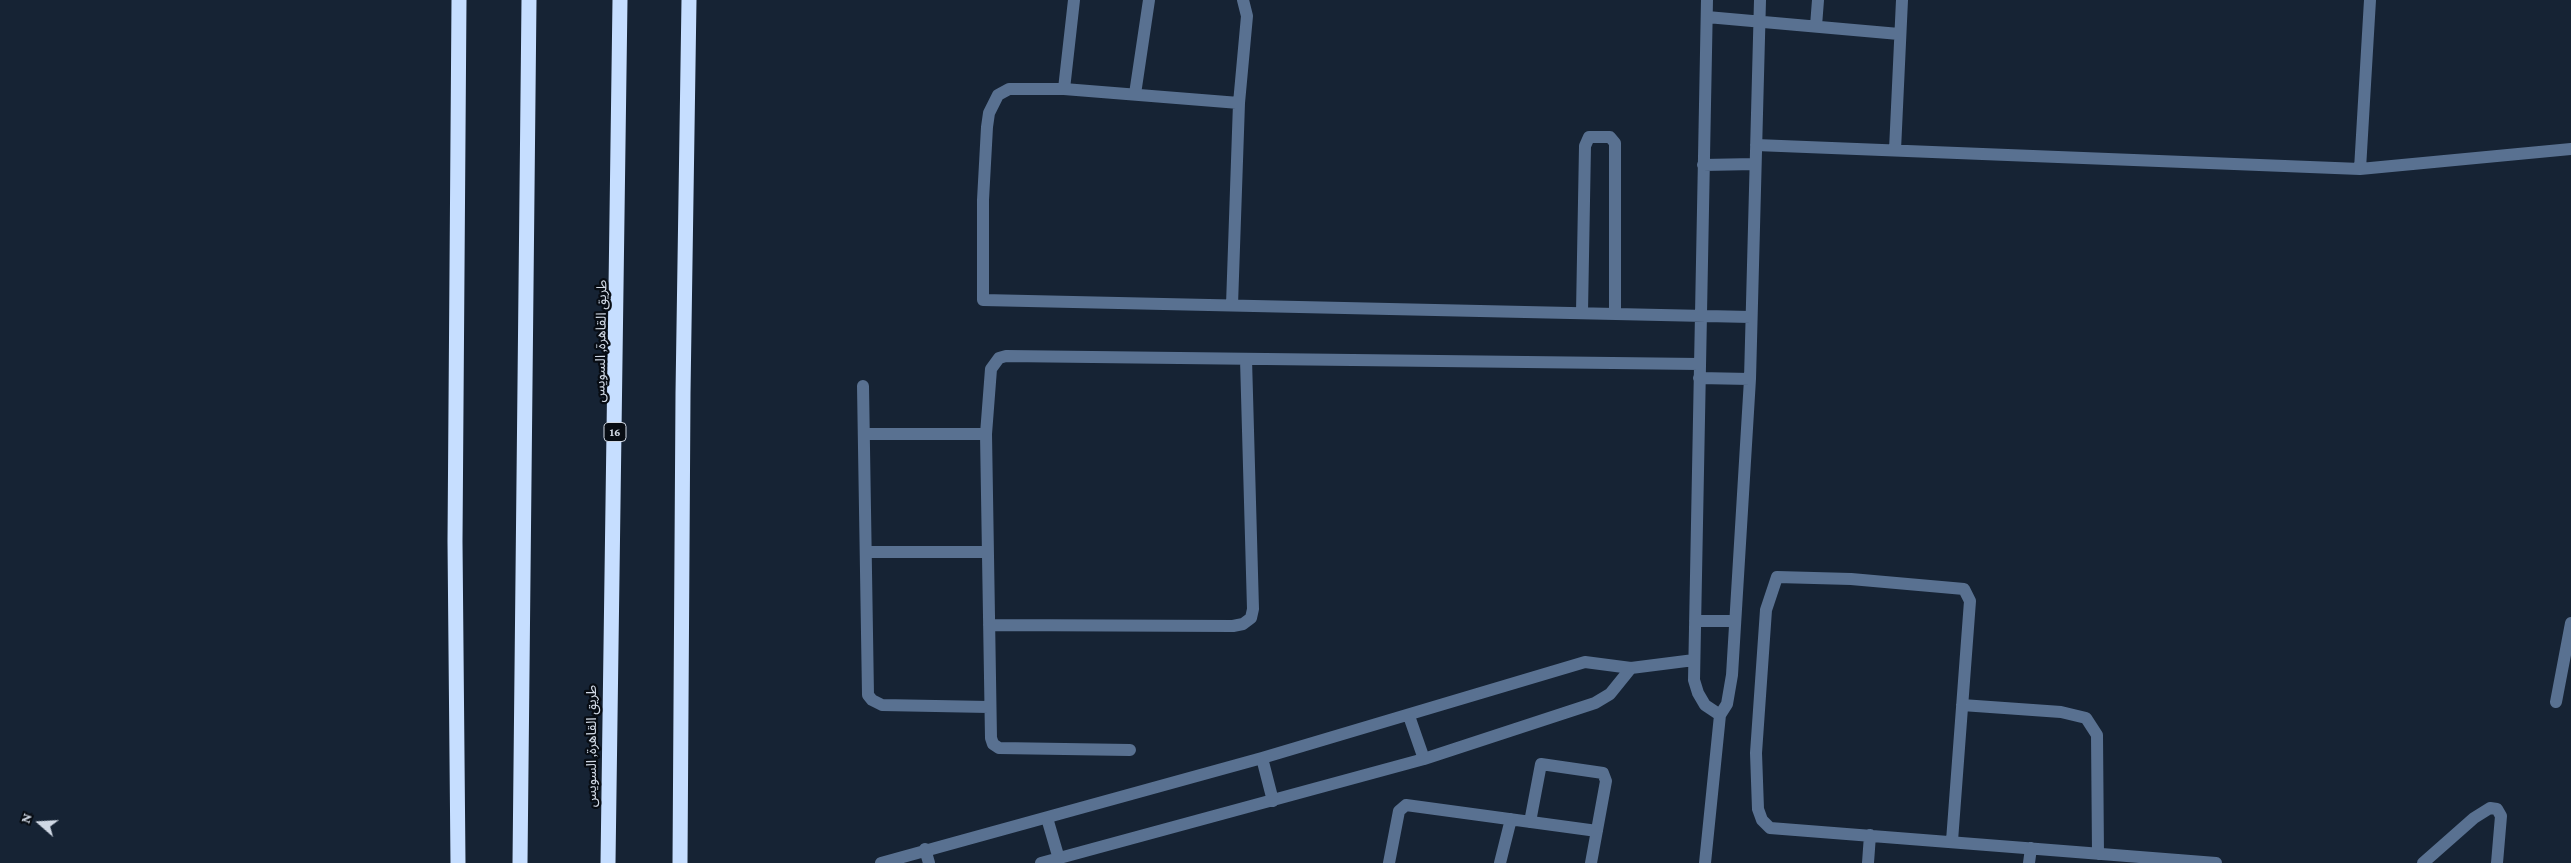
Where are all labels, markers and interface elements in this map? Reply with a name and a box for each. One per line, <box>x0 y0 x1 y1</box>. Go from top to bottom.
street label: طريق القاهرة, السويس <box>592 280 610 402</box>
road number: 16 <box>604 422 626 442</box>
street label: طريق القاهرة, السويس <box>584 685 600 807</box>
north arrow <box>15 798 65 848</box>
text: N <box>17 811 35 825</box>

